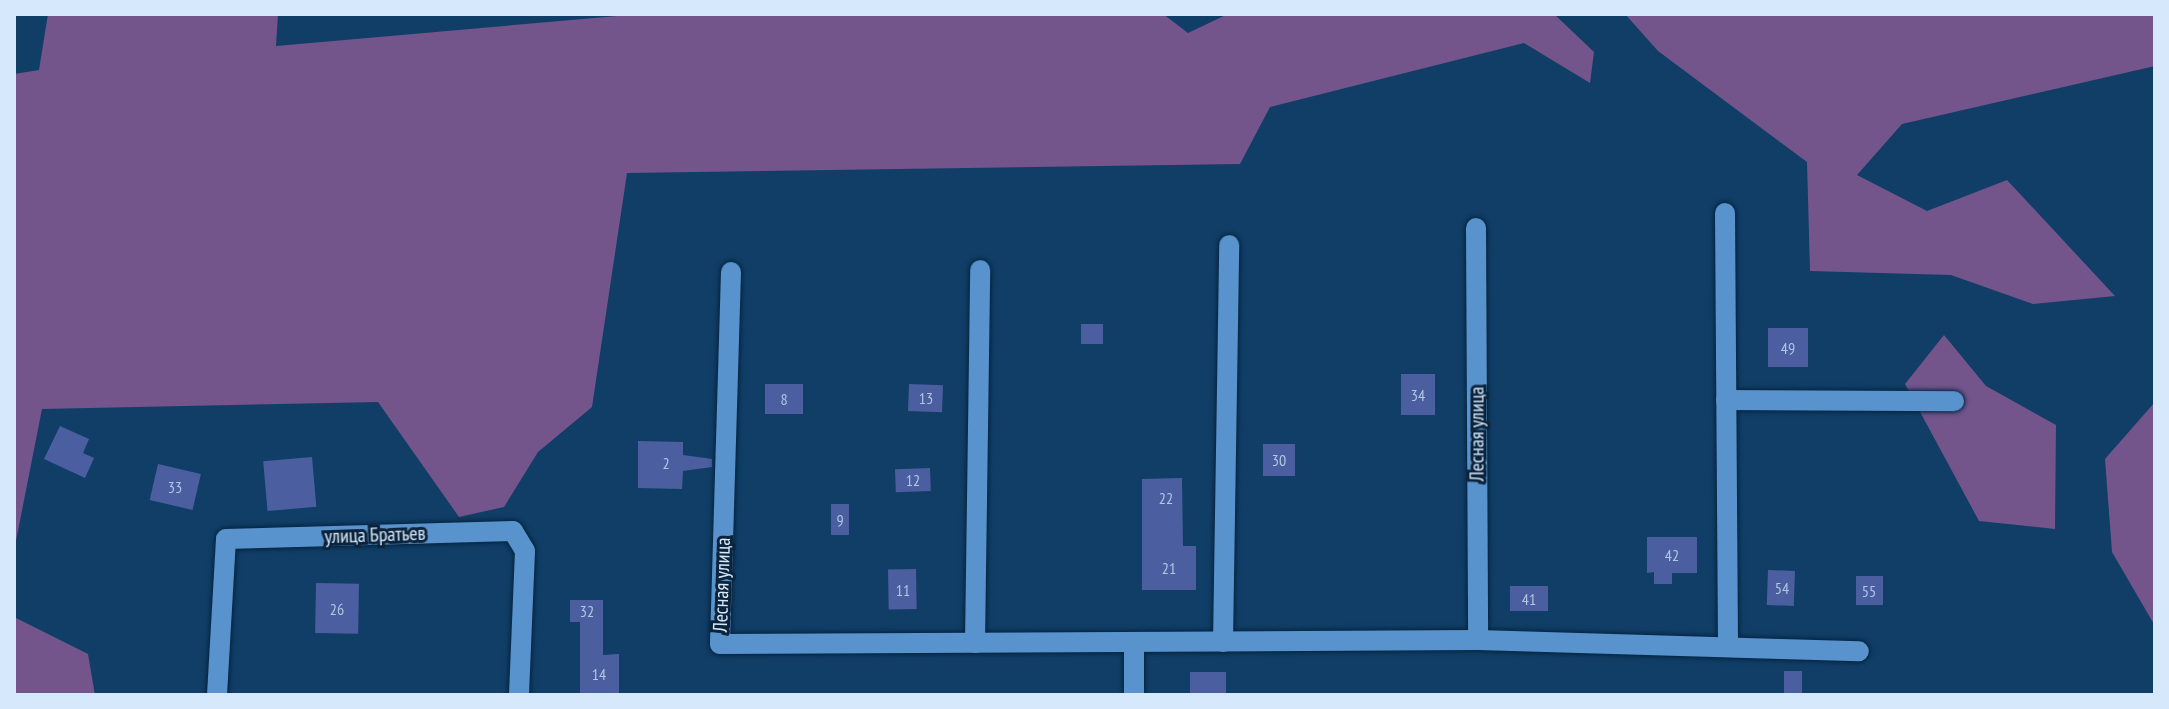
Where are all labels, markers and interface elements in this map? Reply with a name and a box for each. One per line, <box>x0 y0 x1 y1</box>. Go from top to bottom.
house number: 49 <box>1781 338 1795 358</box>
house number: 34 <box>1411 385 1425 405</box>
street label: Лесная улица <box>1465 387 1489 481</box>
house number: 13 <box>919 388 933 408</box>
house number: 8 <box>780 389 788 409</box>
house number: 30 <box>1272 450 1286 470</box>
house number: 2 <box>662 453 670 473</box>
house number: 12 <box>906 470 920 490</box>
house number: 33 <box>168 477 182 497</box>
house number: 22 <box>1159 488 1173 508</box>
house number: 9 <box>836 510 844 530</box>
street label: улица Братьев <box>324 521 426 549</box>
street label: Лесная улица <box>708 537 736 633</box>
house number: 42 <box>1665 545 1679 565</box>
house number: 21 <box>1162 558 1176 578</box>
house number: 54 <box>1775 578 1789 598</box>
house number: 11 <box>896 580 910 600</box>
house number: 55 <box>1862 581 1876 601</box>
house number: 41 <box>1522 589 1536 609</box>
house number: 26 <box>330 599 344 619</box>
house number: 32 <box>580 601 594 621</box>
house number: 14 <box>592 664 606 684</box>

